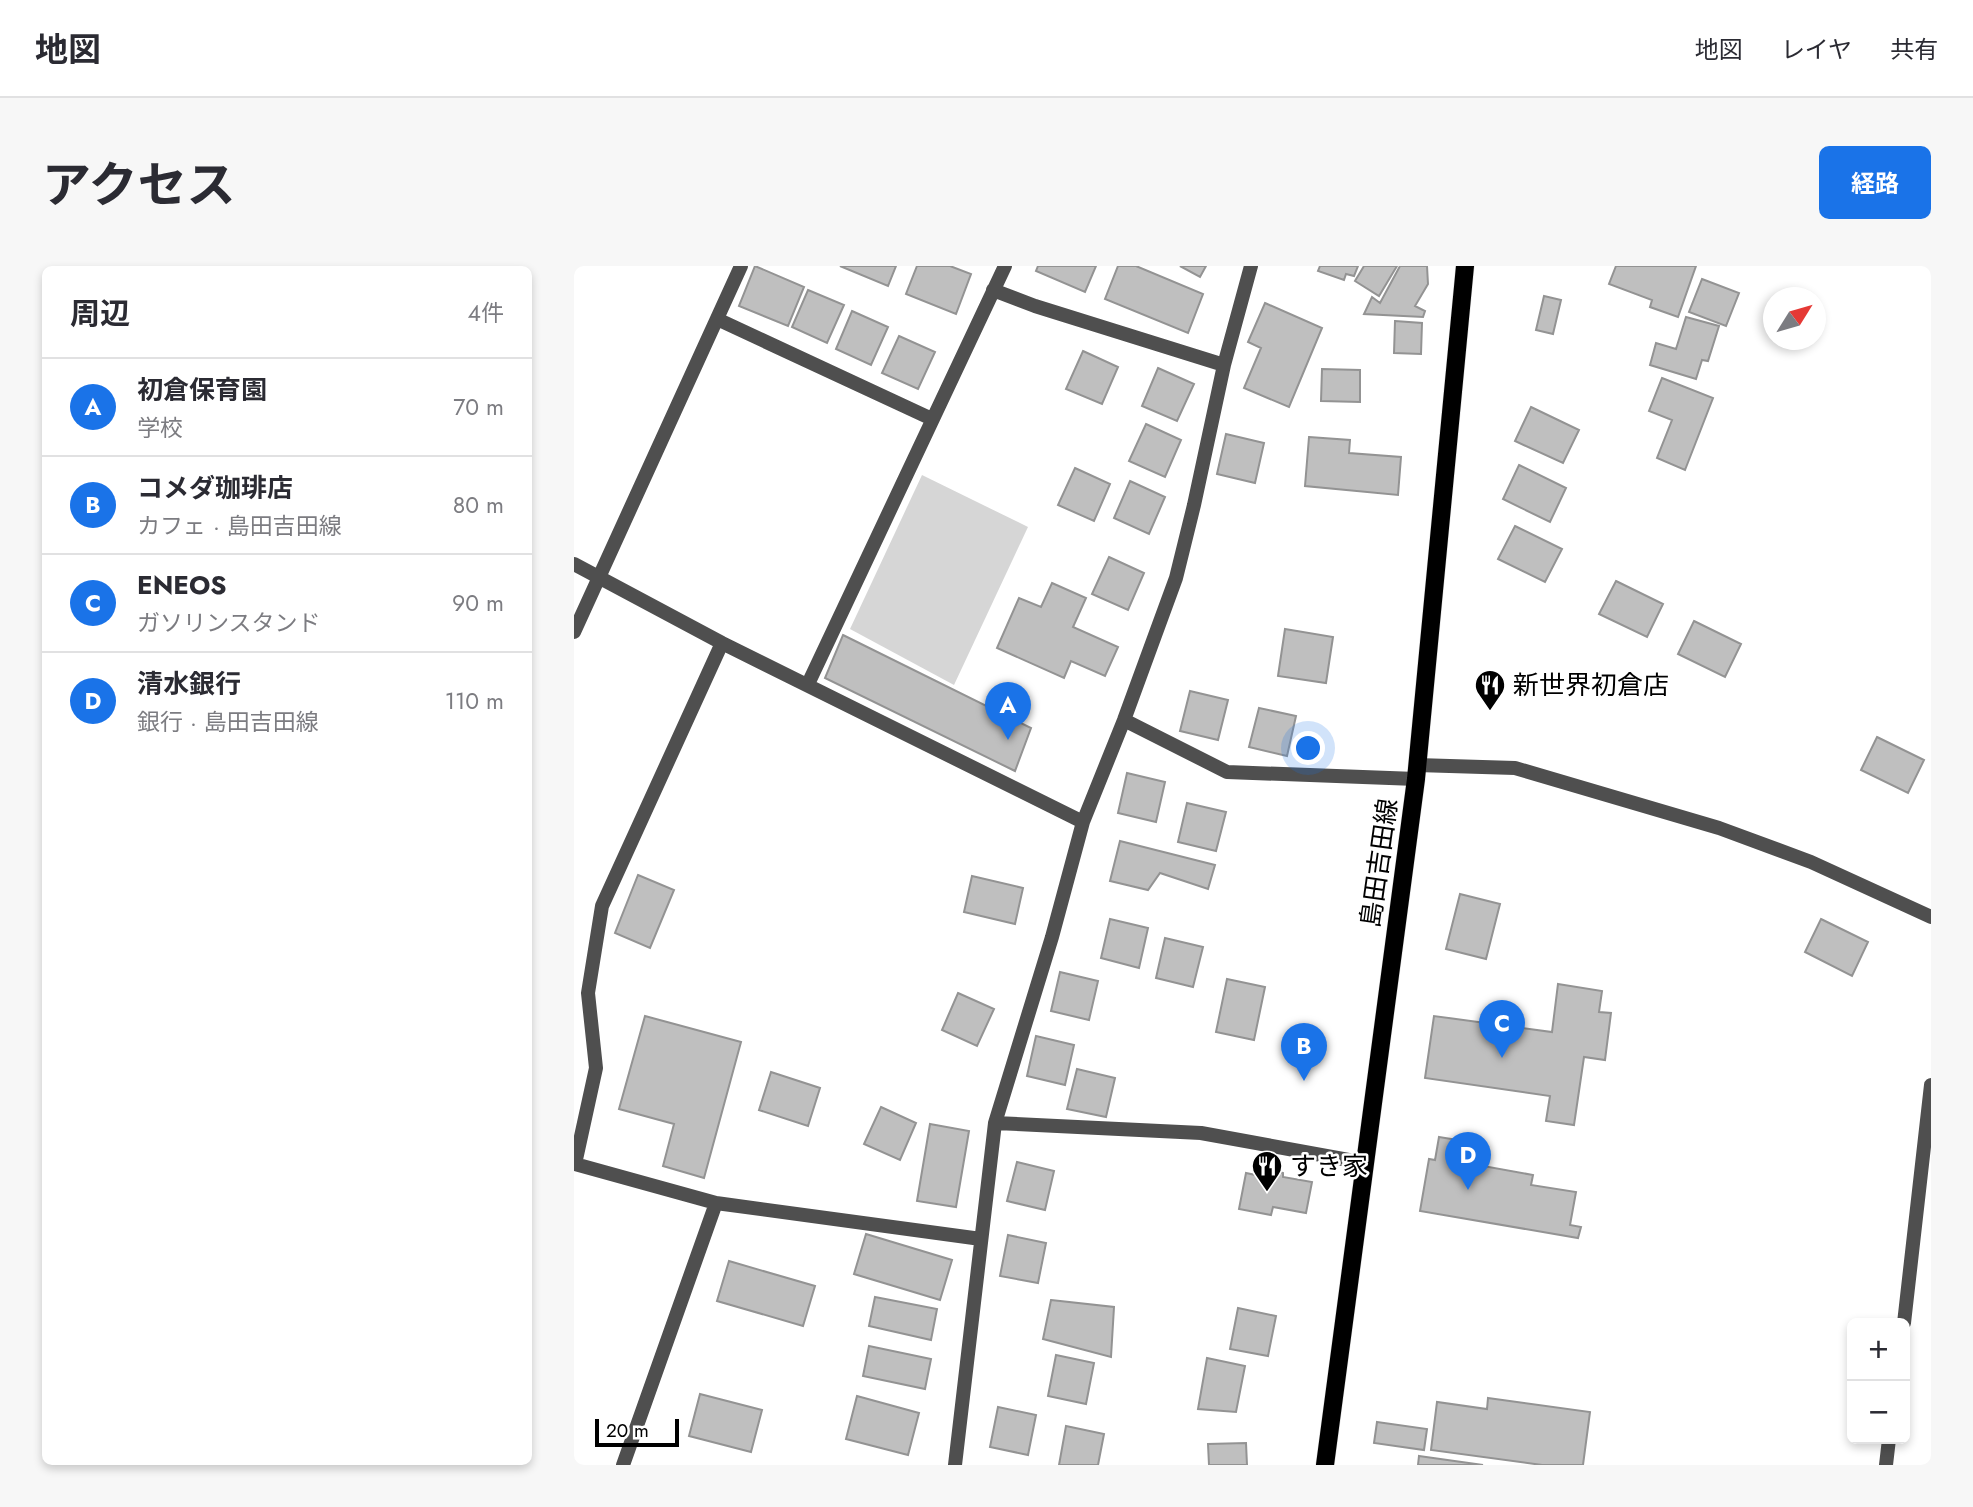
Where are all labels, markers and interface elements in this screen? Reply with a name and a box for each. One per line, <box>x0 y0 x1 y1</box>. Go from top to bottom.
text: 地図 <box>35 26 101 73</box>
text: 地図 <box>1695 32 1743 67</box>
text: レイヤ <box>1781 32 1852 67</box>
text: 共有 <box>1890 32 1938 67</box>
button: 経路 <box>1819 146 1931 219</box>
text: アクセス <box>42 150 236 220</box>
north arrow <box>1763 287 1826 350</box>
text: 周辺 <box>70 292 130 335</box>
text: 4件 <box>468 296 504 330</box>
text: 初倉保育園 <box>137 371 267 409</box>
text: A <box>85 390 101 424</box>
text: 70 m <box>453 390 504 424</box>
text: 学校 <box>137 411 183 445</box>
text: コメダ珈琲店 <box>137 469 293 507</box>
text: B <box>85 488 101 522</box>
text: 80 m <box>453 488 504 522</box>
text: カフェ · 島田吉田線 <box>137 509 342 543</box>
text: ENEOS <box>137 566 227 604</box>
text: C <box>85 586 101 620</box>
text: 90 m <box>452 586 504 620</box>
text: ガソリンスタンド <box>137 606 321 640</box>
text: 清水銀行 <box>137 665 241 703</box>
place label: 新世界初倉店 <box>1513 666 1669 704</box>
restaurant icon: 新世界初倉店 <box>1473 668 1507 712</box>
pin: A <box>985 682 1031 740</box>
text: D <box>85 684 101 718</box>
text: 110 m <box>445 684 504 718</box>
text: 銀行 · 島田吉田線 <box>137 705 319 739</box>
your location <box>1291 731 1325 765</box>
street label: 島田吉田線 <box>1351 796 1407 930</box>
pin: C <box>1479 1000 1525 1058</box>
pin: B <box>1281 1023 1327 1081</box>
pin: D <box>1445 1132 1491 1190</box>
place label: すき家 <box>1290 1147 1368 1185</box>
restaurant icon: すき家 <box>1250 1149 1284 1193</box>
map controls <box>1847 1318 1910 1444</box>
button: + <box>1847 1318 1910 1381</box>
button: − <box>1847 1381 1910 1444</box>
scale bar <box>595 1416 679 1448</box>
text: 20 m <box>606 1417 649 1444</box>

